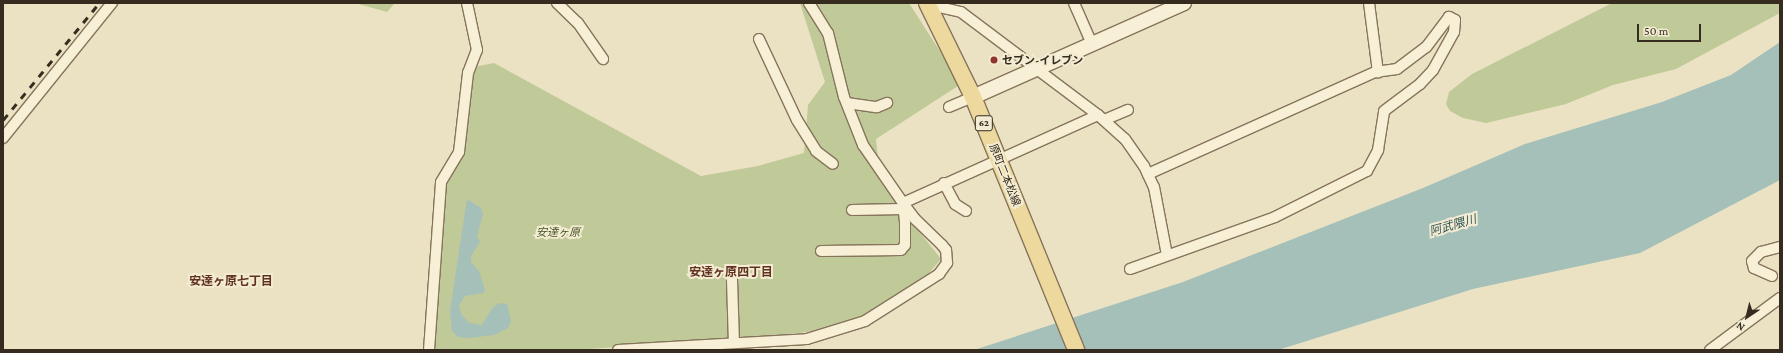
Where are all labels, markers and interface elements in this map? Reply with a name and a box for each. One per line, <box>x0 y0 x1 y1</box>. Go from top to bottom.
scale bar <box>1639 16 1703 42</box>
text: 50 m <box>1644 24 1668 38</box>
place label: セブン-イレブン <box>1002 53 1083 67</box>
marker: セブン-イレブン <box>989 55 999 65</box>
road number: 62 <box>974 115 994 131</box>
street label: 原町二本松線 <box>987 142 1023 208</box>
water label: 阿武隈川 <box>1428 212 1478 240</box>
park label: 安達ヶ原 <box>536 225 580 239</box>
district label: 安達ヶ原四丁目 <box>689 266 773 280</box>
district label: 安達ヶ原七丁目 <box>189 275 273 289</box>
north arrow <box>1727 297 1767 337</box>
text: N <box>1734 320 1747 334</box>

